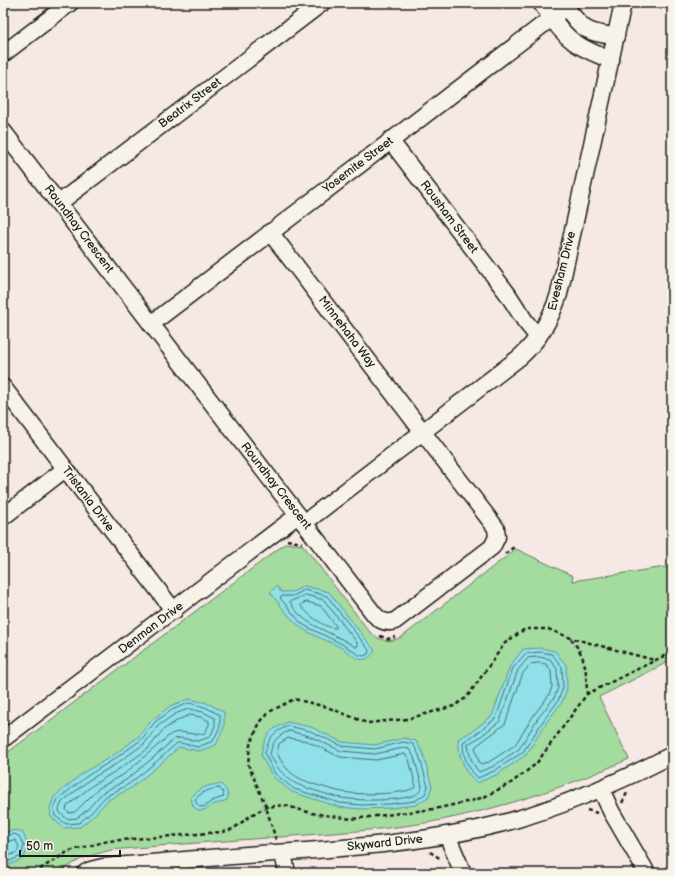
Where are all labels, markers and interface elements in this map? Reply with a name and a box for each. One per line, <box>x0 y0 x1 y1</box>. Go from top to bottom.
street label: Beatrix Street <box>156 74 225 131</box>
street label: Yosemite Street <box>319 133 397 197</box>
street label: Rousham Street <box>417 178 481 257</box>
street label: Roundhay Crescent <box>41 182 117 276</box>
street label: Evesham Drive <box>545 230 579 312</box>
street label: Minnehaha Way <box>315 293 379 371</box>
street label: Roundhay Crescent <box>237 439 315 533</box>
street label: Tristania Drive <box>59 463 117 535</box>
street label: Denman Drive <box>116 599 186 657</box>
scale bar <box>20 832 120 858</box>
street label: Skyward Drive <box>346 832 424 854</box>
text: 50 m <box>26 839 53 854</box>

